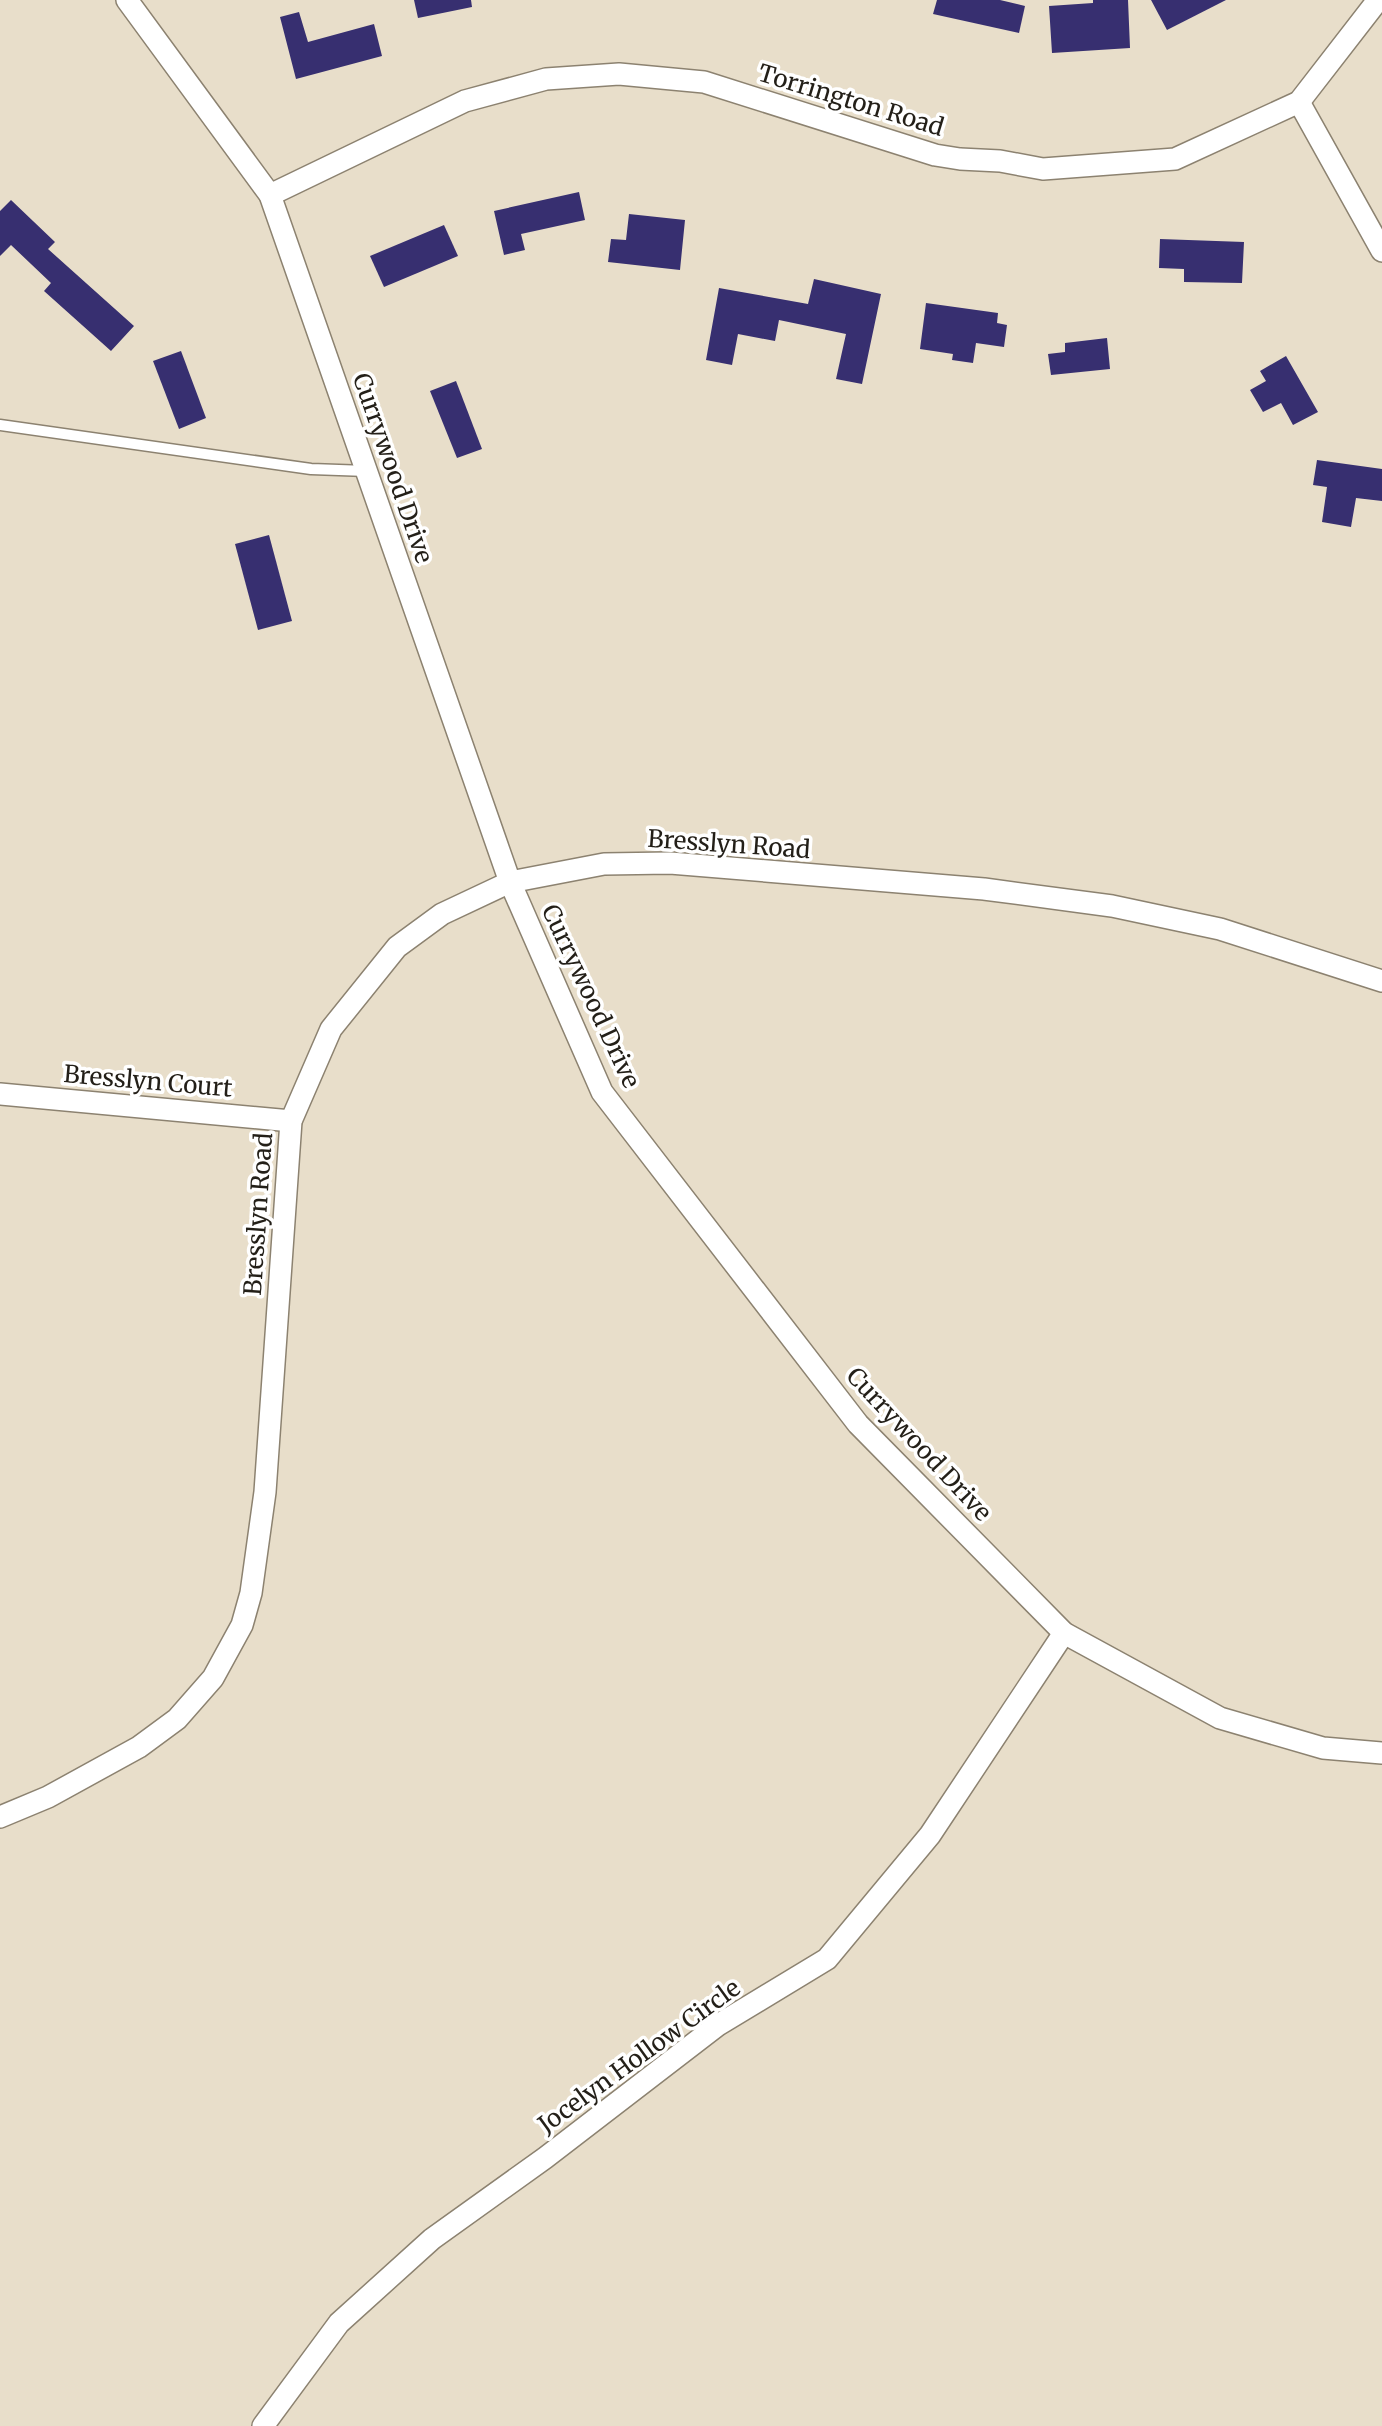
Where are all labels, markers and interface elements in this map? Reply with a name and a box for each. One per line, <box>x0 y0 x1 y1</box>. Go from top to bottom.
street label: Torrington Road <box>754 57 948 143</box>
street label: Currywood Drive <box>346 369 440 567</box>
street label: Bresslyn Road <box>647 823 811 865</box>
street label: Currywood Drive <box>535 899 647 1093</box>
street label: Bresslyn Court <box>62 1058 234 1104</box>
street label: Bresslyn Road <box>237 1132 279 1296</box>
street label: Currywood Drive <box>840 1361 998 1527</box>
street label: Jocelyn Hollow Circle <box>531 1972 746 2140</box>

